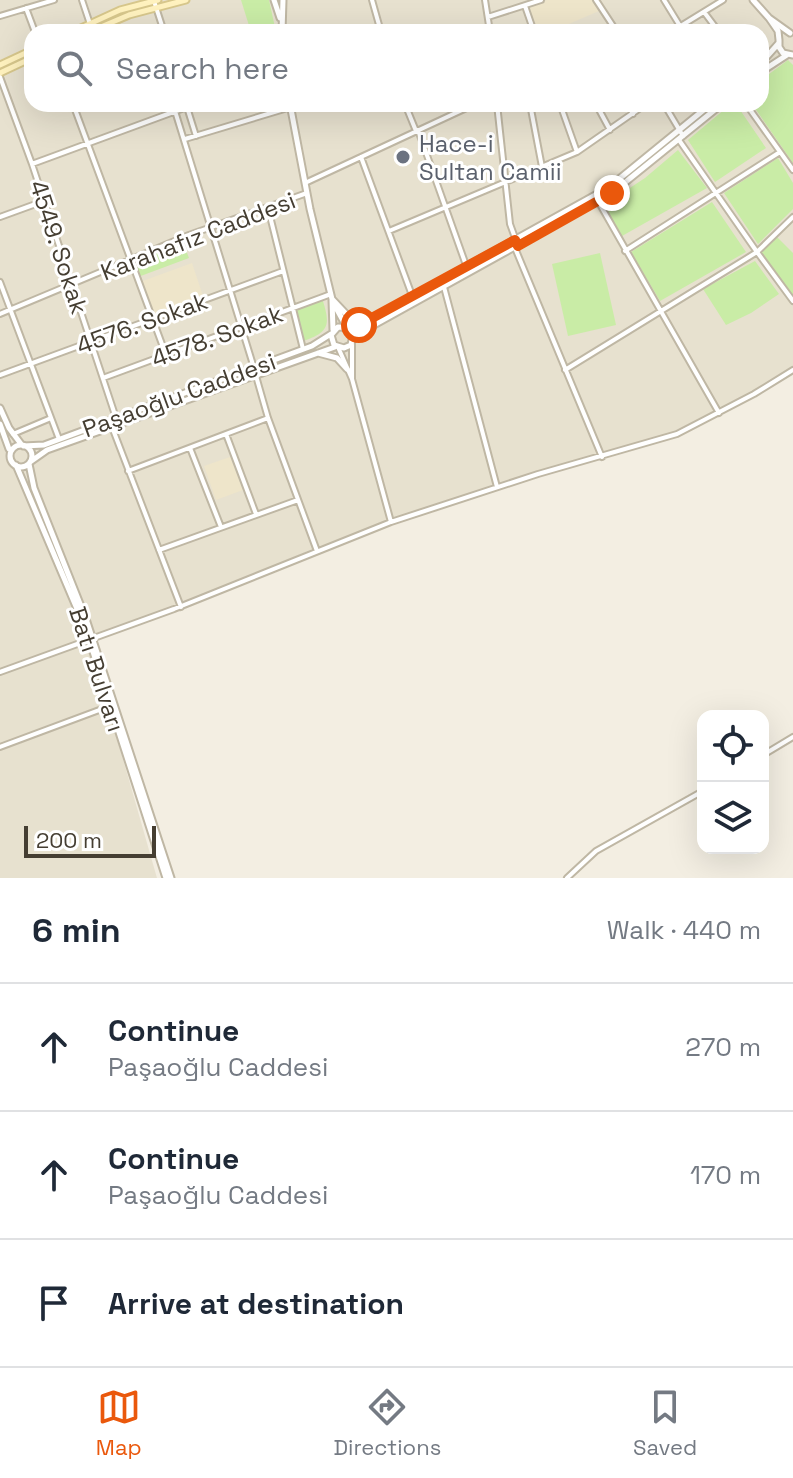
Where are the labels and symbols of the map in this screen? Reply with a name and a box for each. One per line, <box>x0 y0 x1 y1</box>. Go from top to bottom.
place label: Hace-i Sultan Camii <box>419 128 562 187</box>
marker: Hace-i Sultan Camii <box>394 148 412 166</box>
route end <box>594 175 630 211</box>
street label: 4549. Sokak <box>23 176 95 318</box>
street label: Karahafız Caddesi <box>96 185 300 287</box>
street label: 4576. Sokak <box>72 285 212 361</box>
street label: 4578. Sokak <box>147 298 287 374</box>
route start <box>341 307 377 343</box>
street label: Paşaoğlu Caddesi <box>78 346 280 444</box>
street label: Batı Bulvarı <box>62 603 132 735</box>
scale bar <box>24 822 156 858</box>

